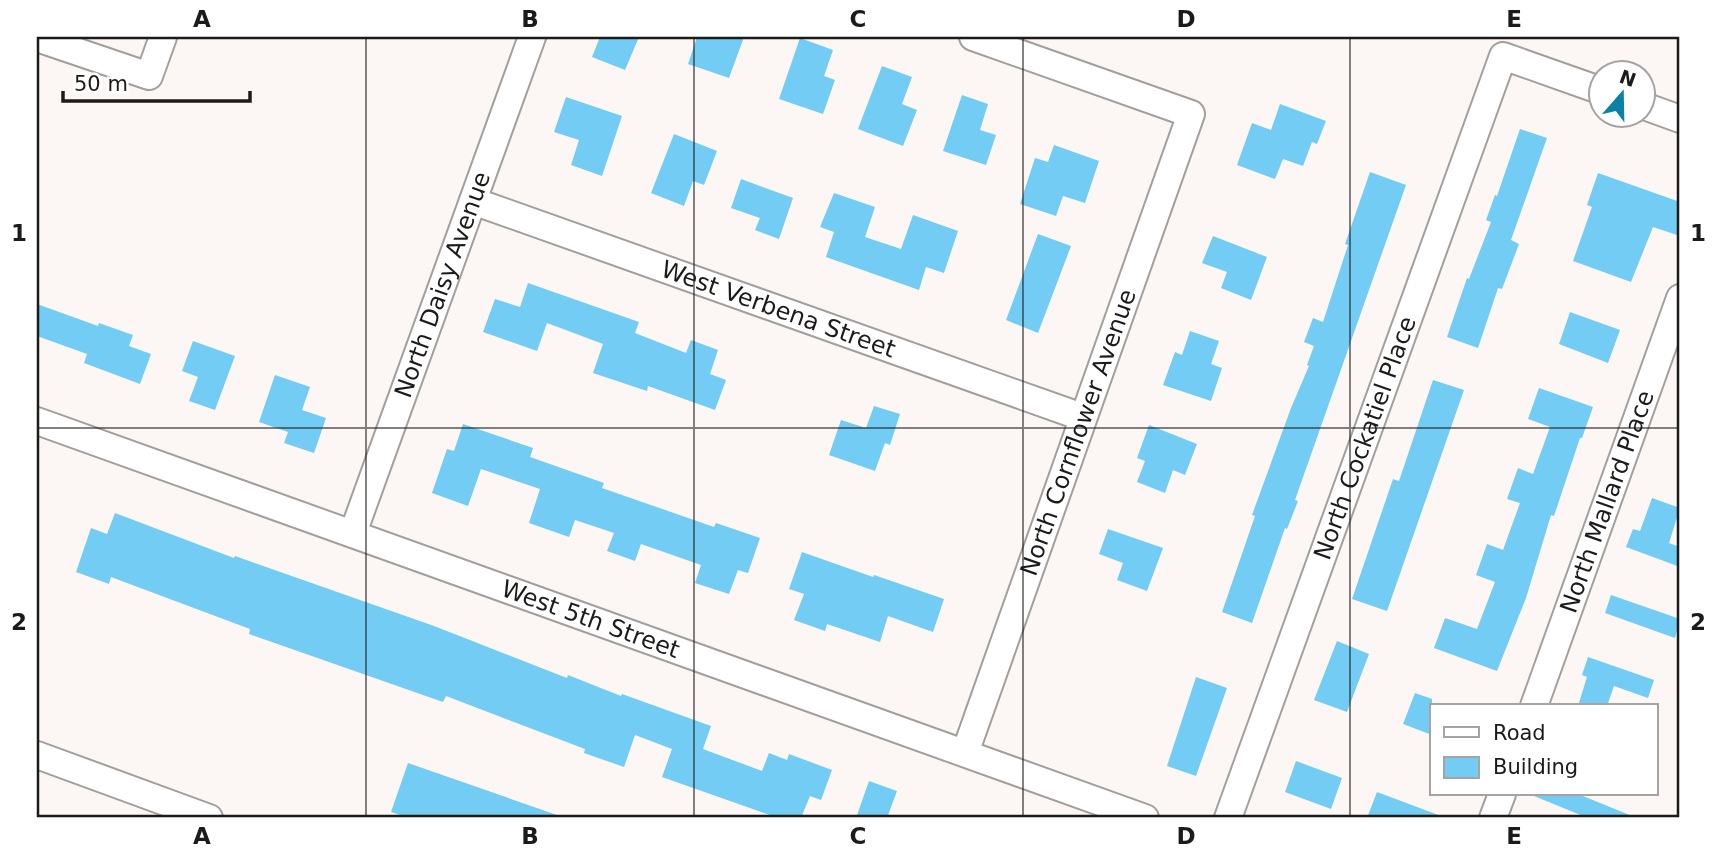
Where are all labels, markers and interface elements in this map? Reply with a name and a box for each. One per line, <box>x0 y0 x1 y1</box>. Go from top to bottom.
text: A <box>193 6 211 32</box>
text: B <box>521 6 539 32</box>
text: C <box>850 6 866 32</box>
text: D <box>1176 6 1196 32</box>
text: E <box>1506 6 1522 32</box>
scale bar <box>63 60 250 104</box>
north arrow <box>1588 60 1658 130</box>
text: N <box>1617 65 1639 91</box>
text: 50 m <box>74 72 128 96</box>
street label: North Daisy Avenue <box>389 168 496 401</box>
text: 1 <box>11 220 27 246</box>
text: 1 <box>1690 220 1706 246</box>
street label: West Verbena Street <box>658 255 899 364</box>
street label: North Cornflower Avenue <box>1015 286 1142 579</box>
street label: North Cockatiel Place <box>1308 313 1422 563</box>
street label: North Mallard Place <box>1554 387 1660 617</box>
street label: West 5th Street <box>498 575 683 664</box>
text: 2 <box>11 609 27 635</box>
text: 2 <box>1690 609 1706 635</box>
legend <box>1430 704 1658 796</box>
text: Road <box>1493 721 1546 745</box>
text: Building <box>1493 755 1578 779</box>
text: A <box>193 823 211 849</box>
text: B <box>521 823 539 849</box>
text: C <box>850 823 866 849</box>
text: D <box>1176 823 1196 849</box>
text: E <box>1506 823 1522 849</box>

